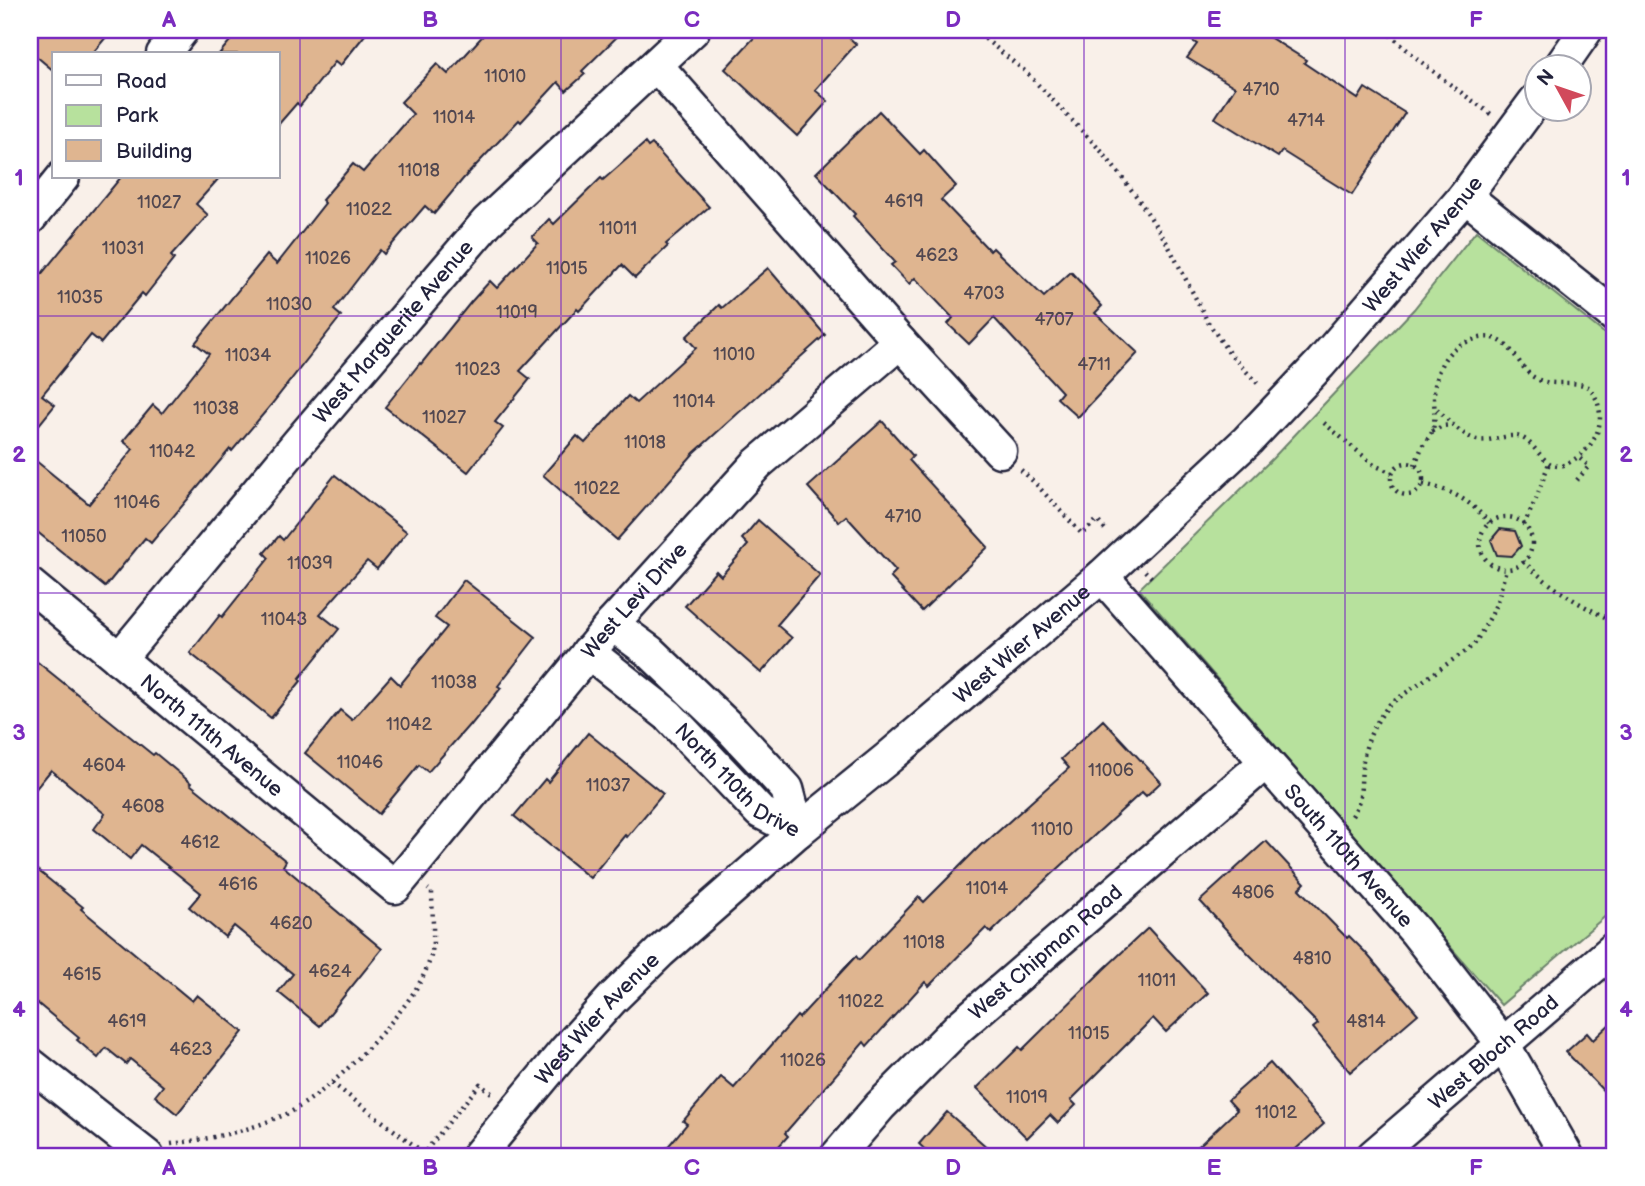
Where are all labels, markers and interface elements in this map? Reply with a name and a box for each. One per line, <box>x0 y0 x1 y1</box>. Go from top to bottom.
text: A <box>161 6 177 34</box>
text: B <box>422 6 438 34</box>
text: C <box>684 6 700 34</box>
text: D <box>945 6 961 34</box>
text: E <box>1207 6 1222 34</box>
text: F <box>1469 6 1483 34</box>
legend <box>52 52 280 178</box>
north arrow <box>1522 52 1592 122</box>
text: N <box>1533 65 1560 91</box>
house number: 11010 <box>484 66 526 87</box>
text: Road <box>116 69 167 94</box>
house number: 4710 <box>1242 79 1280 100</box>
text: Park <box>116 103 159 128</box>
house number: 11014 <box>433 107 475 128</box>
house number: 4714 <box>1287 110 1325 131</box>
text: Building <box>116 139 192 164</box>
house number: 11018 <box>398 160 440 181</box>
text: 1 <box>14 164 24 192</box>
text: 1 <box>1621 164 1631 192</box>
street label: West Wier Avenue <box>1358 171 1488 318</box>
house number: 4619 <box>884 191 924 212</box>
house number: 11027 <box>137 192 181 213</box>
house number: 11022 <box>346 199 392 220</box>
house number: 11011 <box>599 218 637 239</box>
street label: West Marguerite Avenue <box>308 235 479 429</box>
house number: 11031 <box>102 238 144 259</box>
house number: 4623 <box>915 245 959 266</box>
house number: 11026 <box>305 248 351 269</box>
house number: 11015 <box>546 258 588 279</box>
house number: 4703 <box>963 283 1005 304</box>
house number: 11035 <box>57 287 103 308</box>
house number: 11030 <box>266 294 312 315</box>
house number: 11019 <box>496 302 538 323</box>
house number: 4707 <box>1034 309 1074 330</box>
house number: 11010 <box>713 344 755 365</box>
house number: 11034 <box>225 345 271 366</box>
house number: 4711 <box>1077 354 1111 375</box>
house number: 11023 <box>455 359 501 380</box>
house number: 11014 <box>673 391 715 412</box>
house number: 11038 <box>193 398 239 419</box>
house number: 11027 <box>422 407 466 428</box>
house number: 11018 <box>624 432 666 453</box>
text: 2 <box>12 441 26 469</box>
house number: 11042 <box>149 441 195 462</box>
text: 2 <box>1619 441 1633 469</box>
house number: 11022 <box>574 478 620 499</box>
house number: 11046 <box>114 492 160 513</box>
house number: 4710 <box>884 506 922 527</box>
house number: 11050 <box>61 526 107 547</box>
street label: West Levi Drive <box>577 538 693 664</box>
house number: 11039 <box>287 553 333 574</box>
street label: West Wier Avenue <box>949 579 1096 709</box>
house number: 11043 <box>261 609 307 630</box>
street label: North 111th Avenue <box>135 669 288 802</box>
house number: 11038 <box>431 672 477 693</box>
house number: 11042 <box>386 714 432 735</box>
street label: North 110th Drive <box>669 718 804 843</box>
text: 3 <box>12 719 26 747</box>
text: 3 <box>1619 719 1633 747</box>
house number: 11046 <box>337 752 383 773</box>
house number: 4604 <box>82 755 126 776</box>
house number: 11006 <box>1088 760 1134 781</box>
house number: 11037 <box>586 775 630 796</box>
street label: South 110th Avenue <box>1278 779 1418 933</box>
house number: 4608 <box>121 796 165 817</box>
house number: 11010 <box>1031 819 1073 840</box>
house number: 4612 <box>180 832 220 853</box>
house number: 4616 <box>218 874 258 895</box>
house number: 11014 <box>966 878 1008 899</box>
street label: West Chipman Road <box>964 880 1128 1026</box>
house number: 4806 <box>1231 882 1275 903</box>
house number: 4620 <box>269 913 313 934</box>
house number: 11018 <box>903 932 945 953</box>
street label: West Wier Avenue <box>530 948 665 1090</box>
house number: 4810 <box>1292 948 1332 969</box>
house number: 4624 <box>308 961 352 982</box>
house number: 4615 <box>62 964 102 985</box>
house number: 11011 <box>1138 970 1176 991</box>
street label: West Bloch Road <box>1424 990 1564 1115</box>
house number: 11022 <box>838 991 884 1012</box>
text: 4 <box>12 996 26 1024</box>
text: 4 <box>1619 996 1633 1024</box>
house number: 4619 <box>107 1011 147 1032</box>
house number: 4814 <box>1346 1011 1386 1032</box>
house number: 11015 <box>1068 1023 1110 1044</box>
house number: 4623 <box>169 1039 213 1060</box>
house number: 11026 <box>780 1050 826 1071</box>
house number: 11019 <box>1006 1087 1048 1108</box>
house number: 11012 <box>1255 1102 1297 1123</box>
text: A <box>161 1154 177 1182</box>
text: B <box>422 1154 438 1182</box>
text: C <box>684 1154 700 1182</box>
text: D <box>945 1154 961 1182</box>
text: E <box>1207 1154 1222 1182</box>
text: F <box>1469 1154 1483 1182</box>

